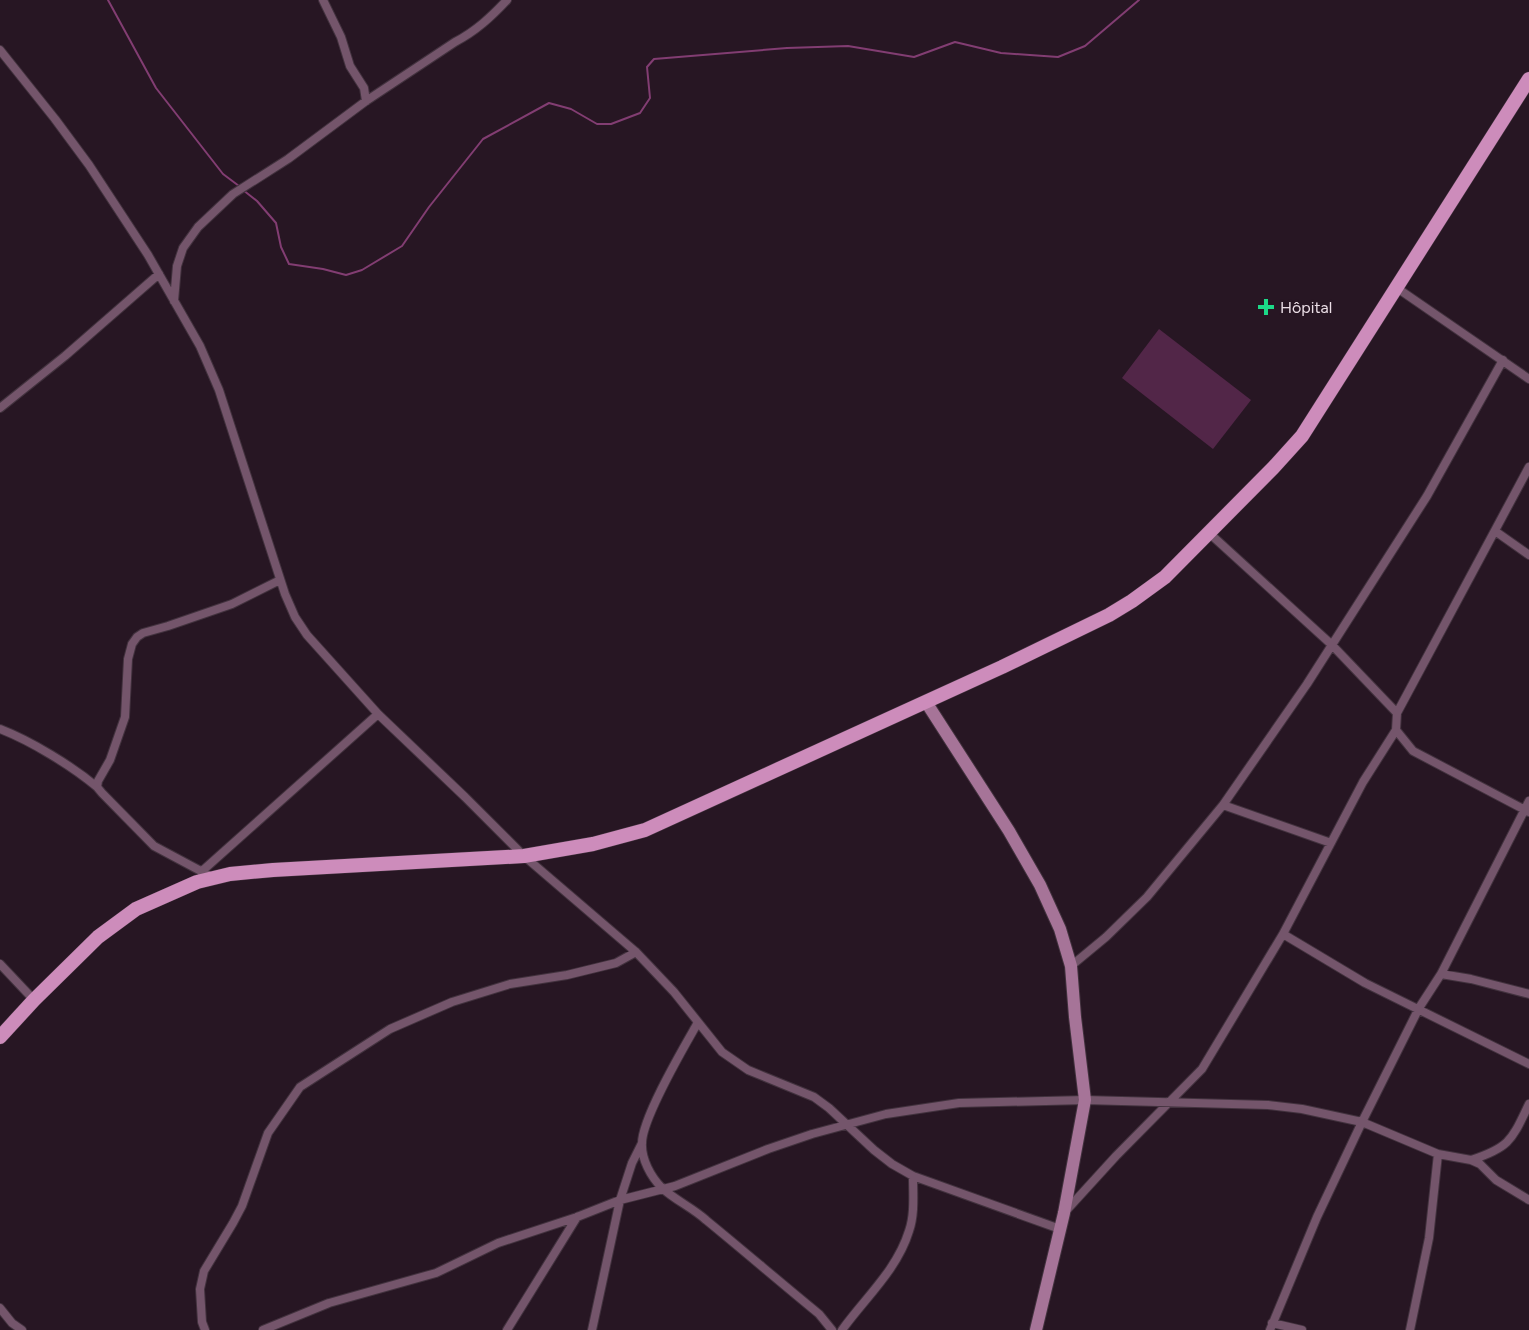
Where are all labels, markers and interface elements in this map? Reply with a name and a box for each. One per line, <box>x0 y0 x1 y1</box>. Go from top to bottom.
marker: Hôpital <box>1257 298 1275 316</box>
place label: Hôpital <box>1280 298 1332 317</box>

